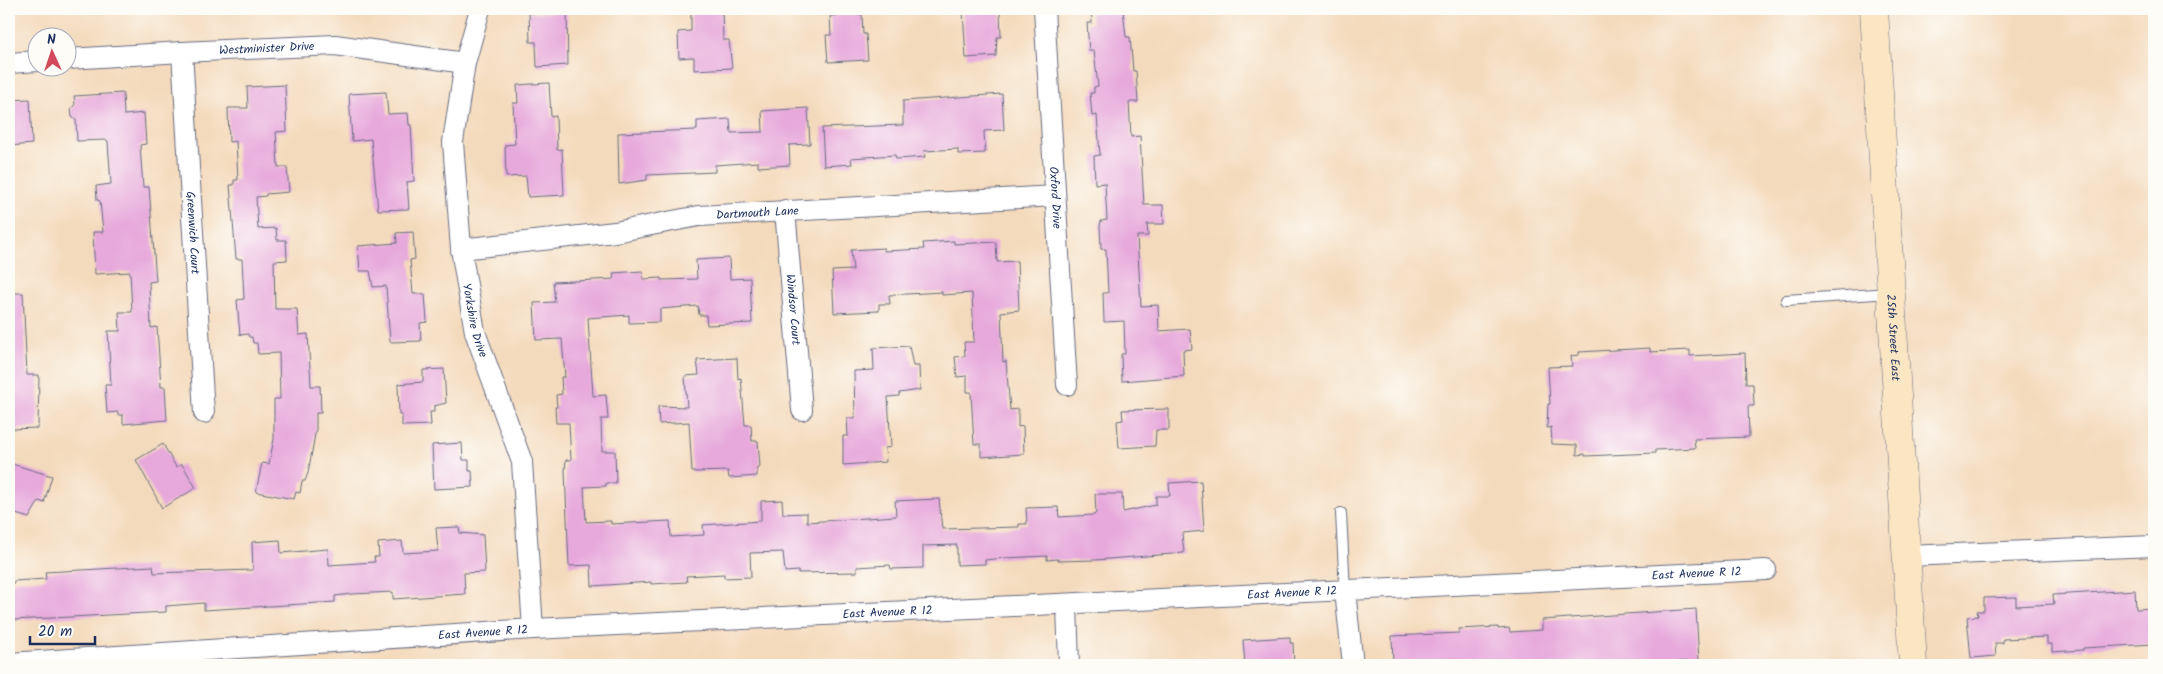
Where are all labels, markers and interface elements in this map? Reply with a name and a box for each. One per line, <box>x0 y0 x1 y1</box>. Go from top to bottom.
north arrow <box>28 28 78 78</box>
text: N <box>46 29 57 51</box>
street label: Westminister Drive <box>219 37 315 60</box>
street label: Oxford Drive <box>1044 166 1066 230</box>
street label: Greenwich Court <box>180 191 205 275</box>
street label: Dartmouth Lane <box>716 201 800 225</box>
street label: Windsor Court <box>780 273 805 346</box>
street label: Yorkshire Drive <box>457 282 493 361</box>
street label: 25th Street East <box>1881 293 1905 382</box>
street label: East Avenue R 12 <box>1651 562 1742 585</box>
street label: East Avenue R 12 <box>1247 582 1337 605</box>
street label: East Avenue R 12 <box>842 601 933 624</box>
scale bar <box>30 614 95 646</box>
text: 20 m <box>38 620 72 644</box>
street label: East Avenue R 12 <box>437 620 529 645</box>

